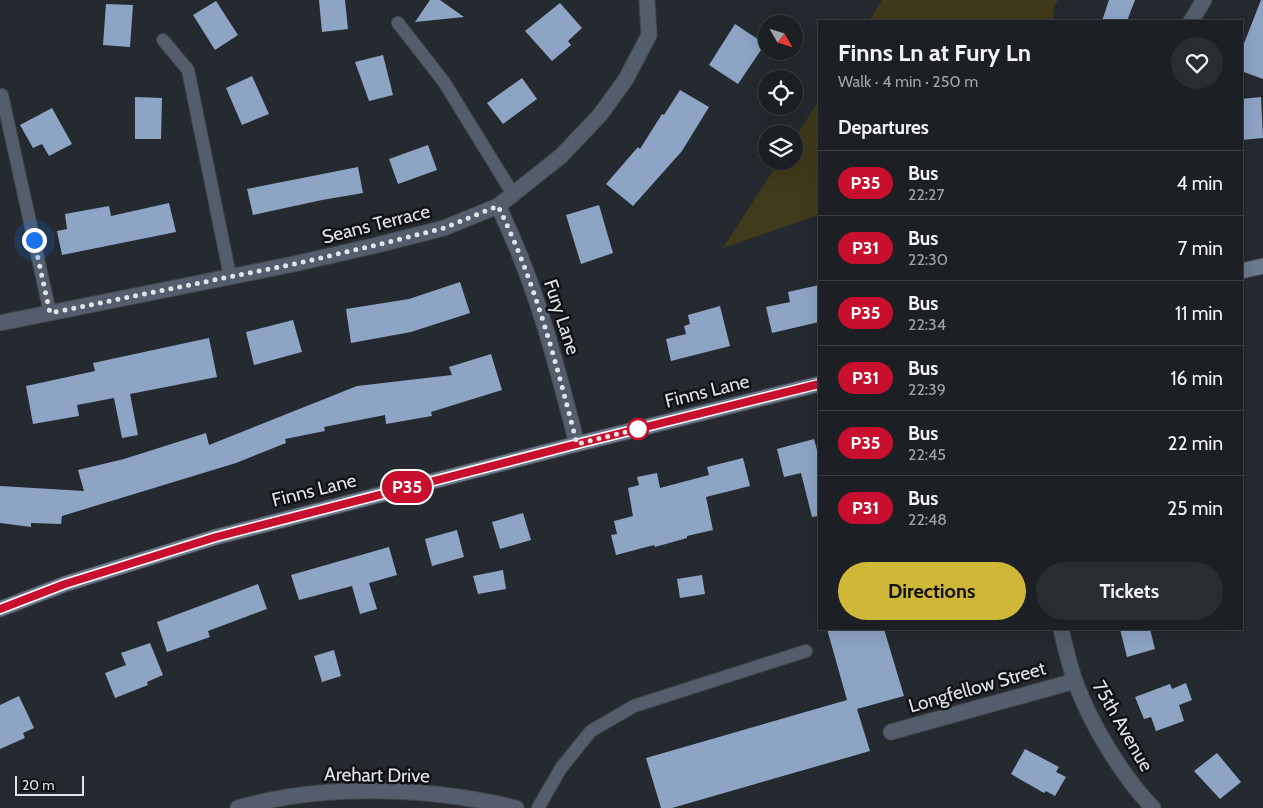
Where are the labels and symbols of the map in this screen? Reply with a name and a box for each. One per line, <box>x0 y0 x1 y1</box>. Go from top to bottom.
north arrow <box>758 15 802 60</box>
street label: Seans Terrace <box>320 199 433 248</box>
your location <box>22 228 47 253</box>
street label: Fury Lane <box>539 276 585 358</box>
street label: Finns Lane <box>662 369 752 413</box>
unlabelled marker <box>627 418 649 440</box>
street label: Finns Lane <box>269 468 359 512</box>
line badge: P35 <box>378 471 436 503</box>
street label: Longfellow Street <box>906 656 1049 718</box>
street label: 75th Avenue <box>1088 676 1158 776</box>
street label: Arehart Drive <box>324 763 430 787</box>
scale bar <box>15 773 84 796</box>

